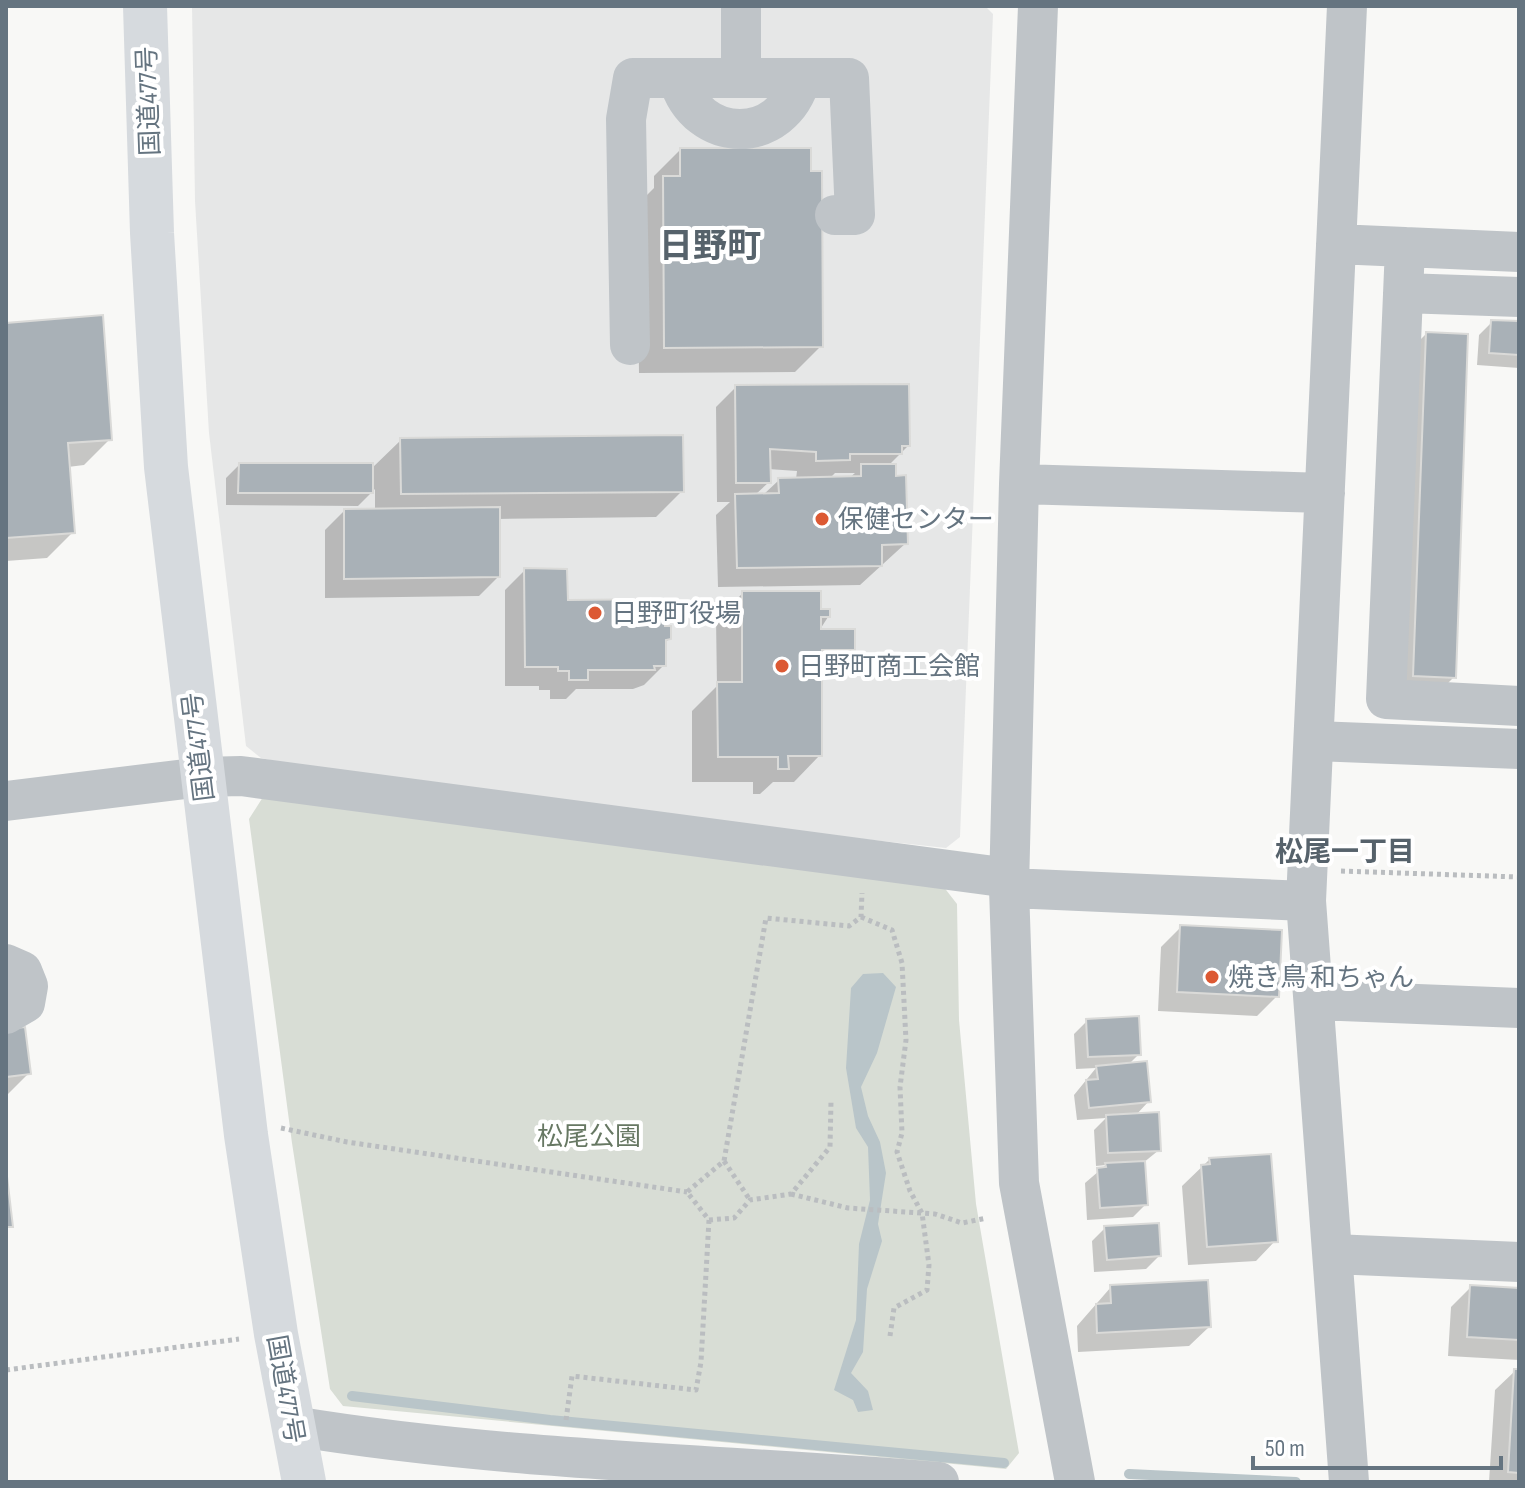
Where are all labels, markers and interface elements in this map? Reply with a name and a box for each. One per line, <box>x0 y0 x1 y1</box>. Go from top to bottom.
street label: 国道477号 <box>132 46 167 156</box>
district label: 日野町 <box>659 226 761 267</box>
place label: 保健センター <box>838 505 994 536</box>
marker: 保健センター <box>813 510 831 528</box>
place label: 日野町役場 <box>611 599 741 630</box>
marker: 日野町役場 <box>586 604 604 622</box>
place label: 日野町商工会館 <box>798 652 980 683</box>
marker: 日野町商工会館 <box>773 657 791 675</box>
street label: 国道477号 <box>177 691 222 803</box>
district label: 松尾一丁目 <box>1275 836 1415 869</box>
place label: 焼き鳥 和ちゃん <box>1228 963 1414 994</box>
marker: 焼き鳥 和ちゃん <box>1203 968 1221 986</box>
park label: 松尾公園 <box>537 1122 641 1153</box>
street label: 国道477号 <box>260 1333 309 1446</box>
scale bar <box>1253 1420 1501 1470</box>
text: 50 m <box>1265 1434 1305 1463</box>

